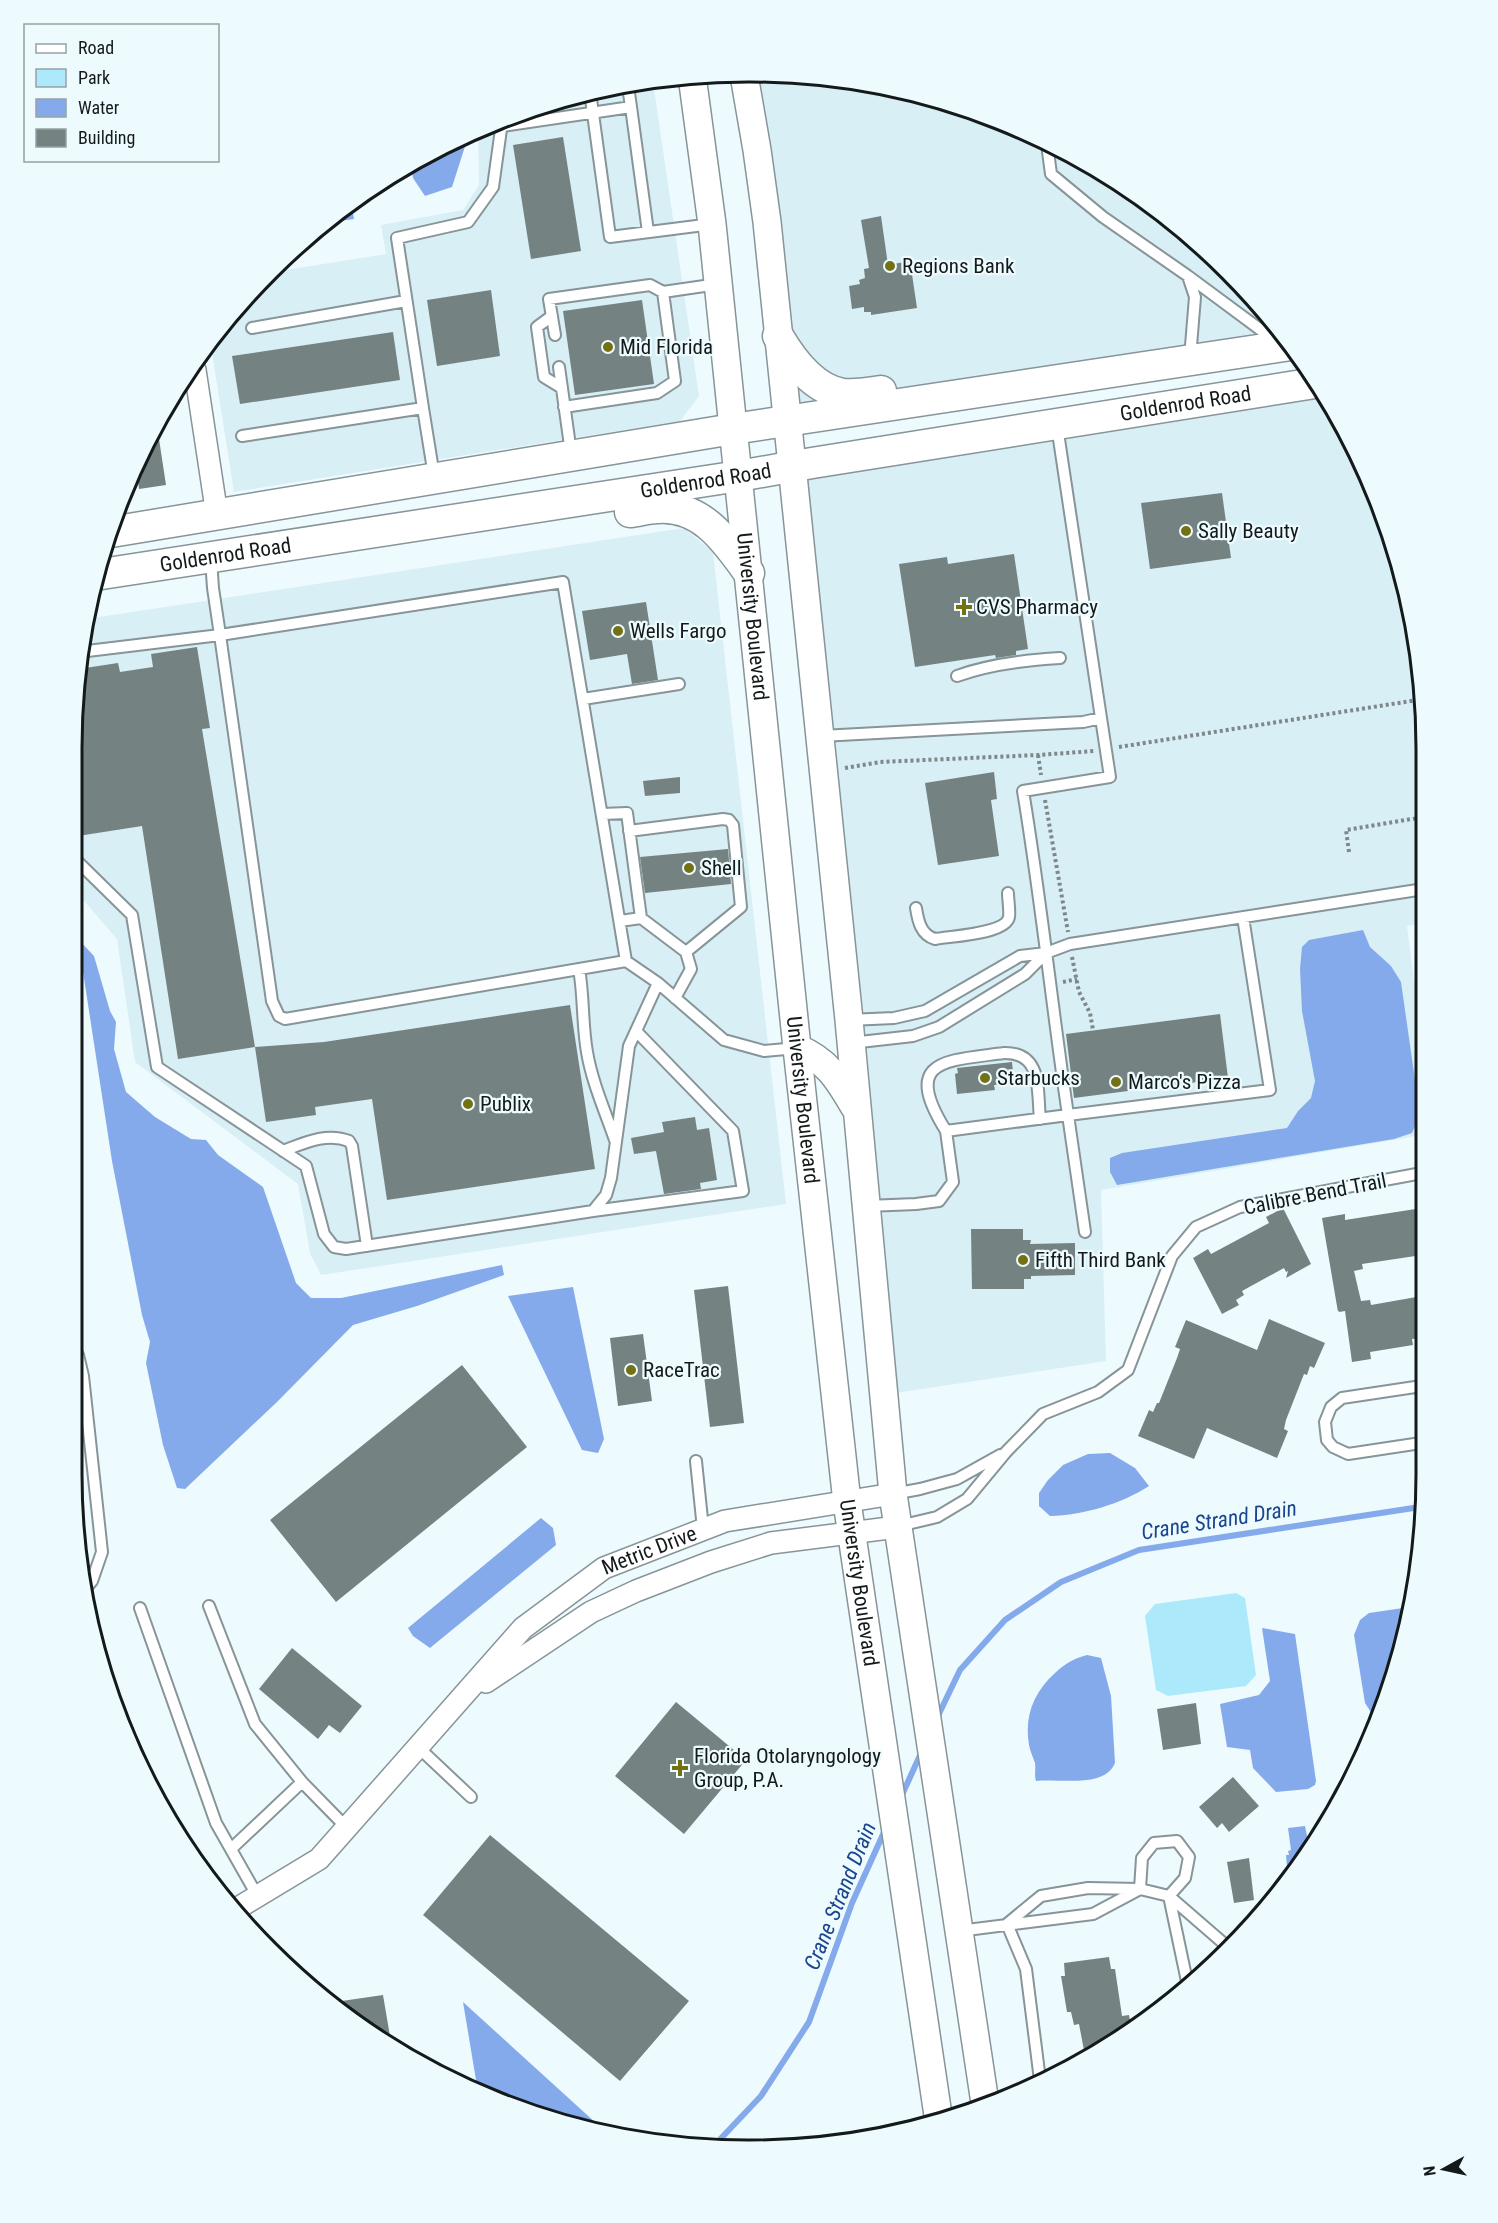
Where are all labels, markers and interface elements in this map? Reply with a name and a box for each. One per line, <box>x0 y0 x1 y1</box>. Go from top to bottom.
legend <box>24 24 219 162</box>
text: Road <box>78 37 114 58</box>
text: Park <box>78 67 110 88</box>
text: Water <box>78 97 120 118</box>
text: Building <box>78 127 135 148</box>
place label: Regions Bank <box>902 254 1015 278</box>
marker: Regions Bank <box>883 259 897 273</box>
place label: Mid Florida <box>620 335 713 359</box>
marker: Mid Florida <box>601 340 615 354</box>
street label: Goldenrod Road <box>1118 381 1253 426</box>
street label: Goldenrod Road <box>639 458 773 503</box>
place label: Sally Beauty <box>1198 519 1299 543</box>
marker: Sally Beauty <box>1179 524 1193 538</box>
street label: University Boulevard <box>732 532 773 702</box>
street label: Goldenrod Road <box>158 533 293 577</box>
place label: CVS Pharmacy <box>976 595 1098 619</box>
marker: CVS Pharmacy <box>957 600 971 614</box>
place label: Wells Fargo <box>630 619 726 643</box>
marker: Wells Fargo <box>611 624 625 638</box>
place label: Shell <box>701 856 742 880</box>
marker: Shell <box>682 861 696 875</box>
street label: University Boulevard <box>782 1015 824 1185</box>
place label: Starbucks <box>997 1066 1080 1090</box>
place label: Marco's Pizza <box>1128 1070 1241 1094</box>
marker: Starbucks <box>978 1071 992 1085</box>
marker: Marco's Pizza <box>1109 1075 1123 1089</box>
place label: Publix <box>480 1092 531 1116</box>
marker: Publix <box>461 1097 475 1111</box>
street label: Calibre Bend Trail <box>1242 1168 1388 1220</box>
place label: Fifth Third Bank <box>1035 1248 1166 1272</box>
marker: Fifth Third Bank <box>1016 1253 1030 1267</box>
place label: RaceTrac <box>643 1358 720 1382</box>
marker: RaceTrac <box>624 1363 638 1377</box>
water label: Crane Strand Drain <box>1139 1495 1299 1545</box>
street label: University Boulevard <box>835 1498 883 1668</box>
street label: Metric Drive <box>598 1521 700 1580</box>
place label: Florida Otolaryngology Group, P.A. <box>694 1744 881 1792</box>
marker: Florida Otolaryngology Group, P.A. <box>671 1759 689 1777</box>
water label: Crane Strand Drain <box>799 1819 881 1973</box>
north arrow <box>1414 2139 1474 2199</box>
text: N <box>1420 2165 1440 2177</box>

